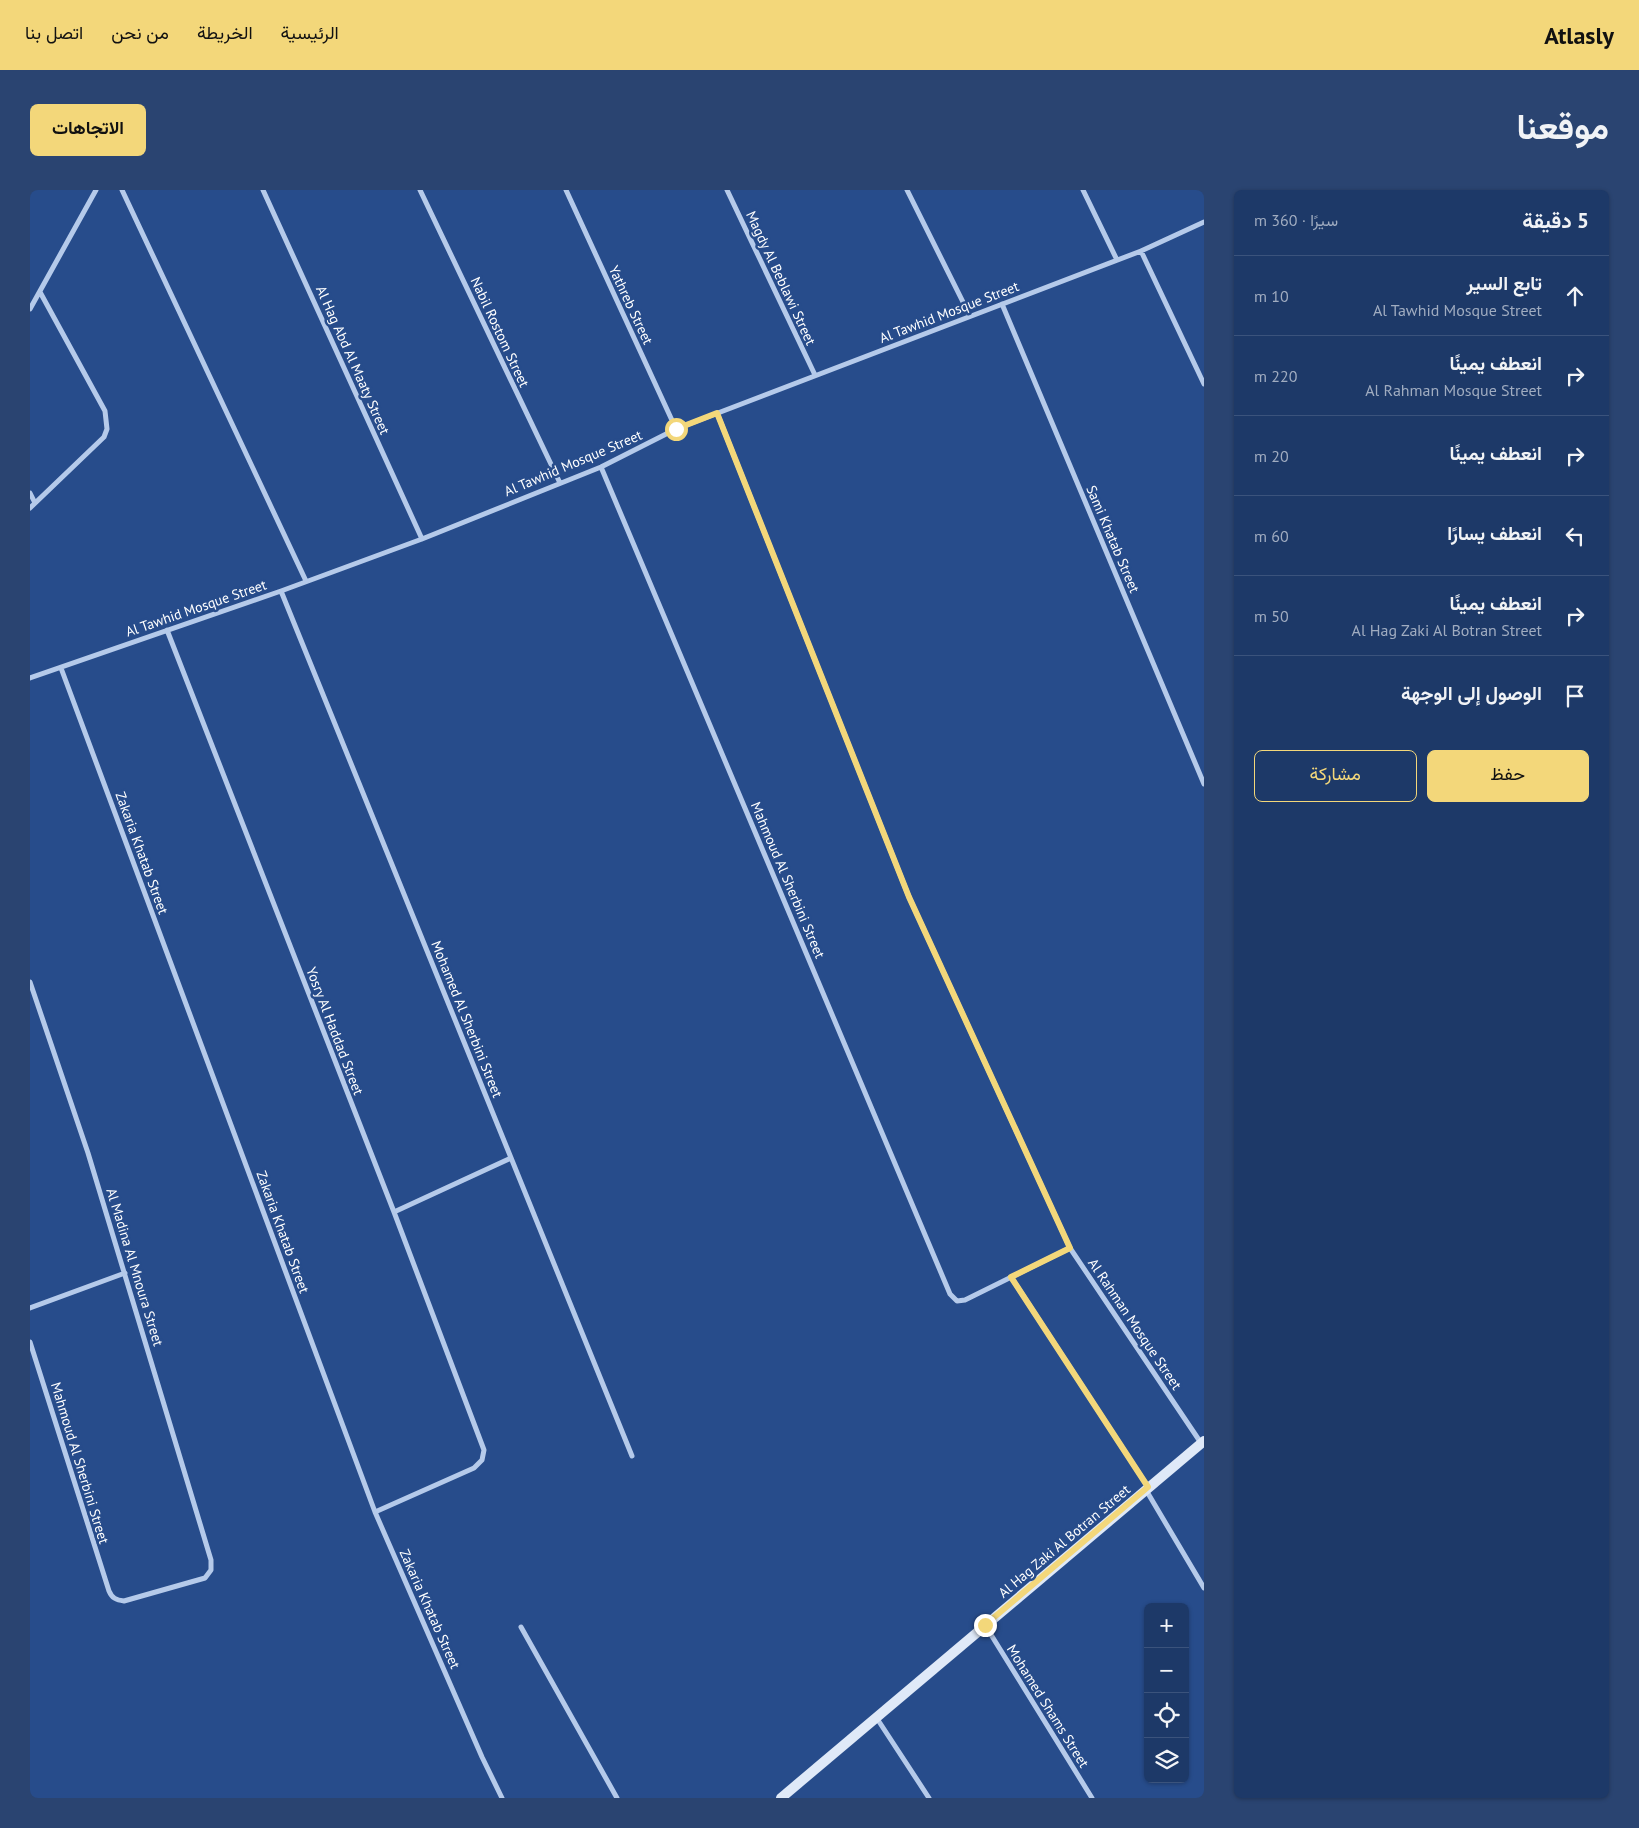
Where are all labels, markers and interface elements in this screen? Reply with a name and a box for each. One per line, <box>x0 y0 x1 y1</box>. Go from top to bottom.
text: Atlasly <box>1544 20 1614 51</box>
text: اتصل بنا <box>25 21 83 44</box>
text: من نحن <box>111 21 169 44</box>
text: الخريطة <box>197 21 253 44</box>
text: الرئيسية <box>281 21 339 44</box>
text: موقعنا <box>1516 103 1609 149</box>
button: الاتجاهات <box>30 104 146 156</box>
text: 5 دقيقة <box>1522 207 1589 234</box>
street label: Magdy Al Beblawi Street <box>742 208 820 348</box>
text: سيرًا · 360 m <box>1254 210 1338 230</box>
street label: Yathreb Street <box>605 263 657 348</box>
text: تابع السير <box>1466 271 1542 295</box>
street label: Nabil Rostom Street <box>467 274 534 390</box>
street label: Al Tawhid Mosque Street <box>877 277 1022 347</box>
icon: ahead <box>1561 282 1589 310</box>
street label: Al Hag Abd Al Maaty Street <box>312 283 394 437</box>
text: 10 m <box>1254 286 1289 306</box>
text: Al Tawhid Mosque Street <box>1373 300 1542 320</box>
text: انعطف يمينًا <box>1450 351 1542 375</box>
icon: right <box>1561 362 1589 390</box>
text: 220 m <box>1254 366 1297 386</box>
text: Al Rahman Mosque Street <box>1365 380 1542 400</box>
route start <box>665 418 688 441</box>
street label: Al Tawhid Mosque Street <box>501 426 645 500</box>
text: انعطف يمينًا <box>1450 441 1542 465</box>
icon: right <box>1561 442 1589 470</box>
text: 20 m <box>1254 446 1289 466</box>
street label: Sami Khatab Street <box>1082 482 1144 596</box>
text: انعطف يسارًا <box>1447 521 1542 545</box>
icon: left <box>1561 522 1589 550</box>
text: 60 m <box>1254 526 1289 546</box>
street label: Al Tawhid Mosque Street <box>123 575 269 641</box>
text: انعطف يمينًا <box>1450 591 1542 615</box>
icon: right <box>1561 602 1589 630</box>
text: 50 m <box>1254 606 1289 626</box>
text: Al Hag Zaki Al Botran Street <box>1352 620 1542 640</box>
text: الوصول إلى الوجهة <box>1401 681 1542 705</box>
icon: arrive <box>1561 682 1589 710</box>
button: مشاركة <box>1254 750 1417 802</box>
button: حفظ <box>1427 750 1589 802</box>
street label: Zakaria Khatab Street <box>111 789 173 917</box>
street label: Mahmoud Al Sherbini Street <box>747 799 829 961</box>
street label: Mohamed Al Sherbini Street <box>427 938 507 1100</box>
street label: Yosry Al Haddad Street <box>302 965 368 1098</box>
street label: Zakaria Khatab Street <box>252 1168 314 1296</box>
street label: Al Madina Al Mnoura Street <box>102 1186 168 1348</box>
street label: Al Rahman Mosque Street <box>1084 1255 1186 1393</box>
street label: Mahmoud Al Sherbini Street <box>47 1380 113 1546</box>
street label: Al Hag Zaki Al Botran Street <box>994 1480 1134 1601</box>
street label: Zakaria Khatab Street <box>396 1546 465 1672</box>
map controls <box>1144 1603 1189 1783</box>
button: + <box>1144 1603 1189 1648</box>
route end <box>974 1614 997 1637</box>
street label: Mohamed Shams Street <box>1003 1641 1093 1771</box>
button: − <box>1144 1648 1189 1693</box>
button: locate <box>1144 1693 1189 1738</box>
button: layers <box>1144 1738 1189 1783</box>

